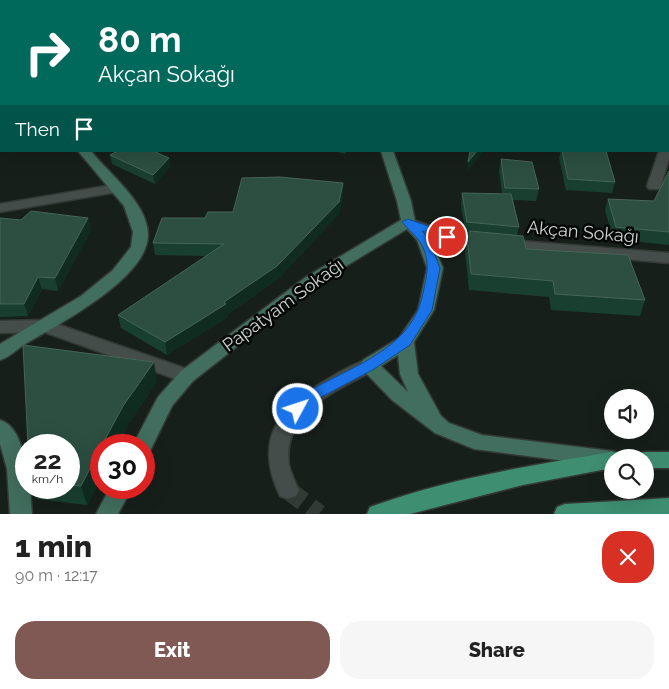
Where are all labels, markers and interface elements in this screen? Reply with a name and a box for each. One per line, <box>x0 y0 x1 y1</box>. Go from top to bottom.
text: 80 m <box>98 19 182 60</box>
icon: right <box>15 20 80 85</box>
text: Akçan Sokağı <box>98 61 235 87</box>
icon: arrive <box>70 115 98 143</box>
text: Then <box>15 118 60 140</box>
pin <box>426 216 468 258</box>
street label: Akçan Sokağı <box>526 216 640 247</box>
icon: arrive <box>433 223 461 251</box>
street label: Papatyam Sokağı <box>218 254 347 355</box>
position arrow <box>271 382 323 434</box>
map controls <box>604 389 654 499</box>
button: sound <box>604 389 654 439</box>
speed limit sign: 30 <box>90 434 155 499</box>
text: 22 <box>33 445 62 475</box>
button: search <box>604 449 654 499</box>
text: km/h <box>32 472 63 486</box>
text: 1 min <box>15 529 92 564</box>
button: close <box>602 531 654 583</box>
text: 90 m · 12:17 <box>15 566 98 585</box>
button: Exit <box>15 621 330 679</box>
button: Share <box>340 621 654 679</box>

